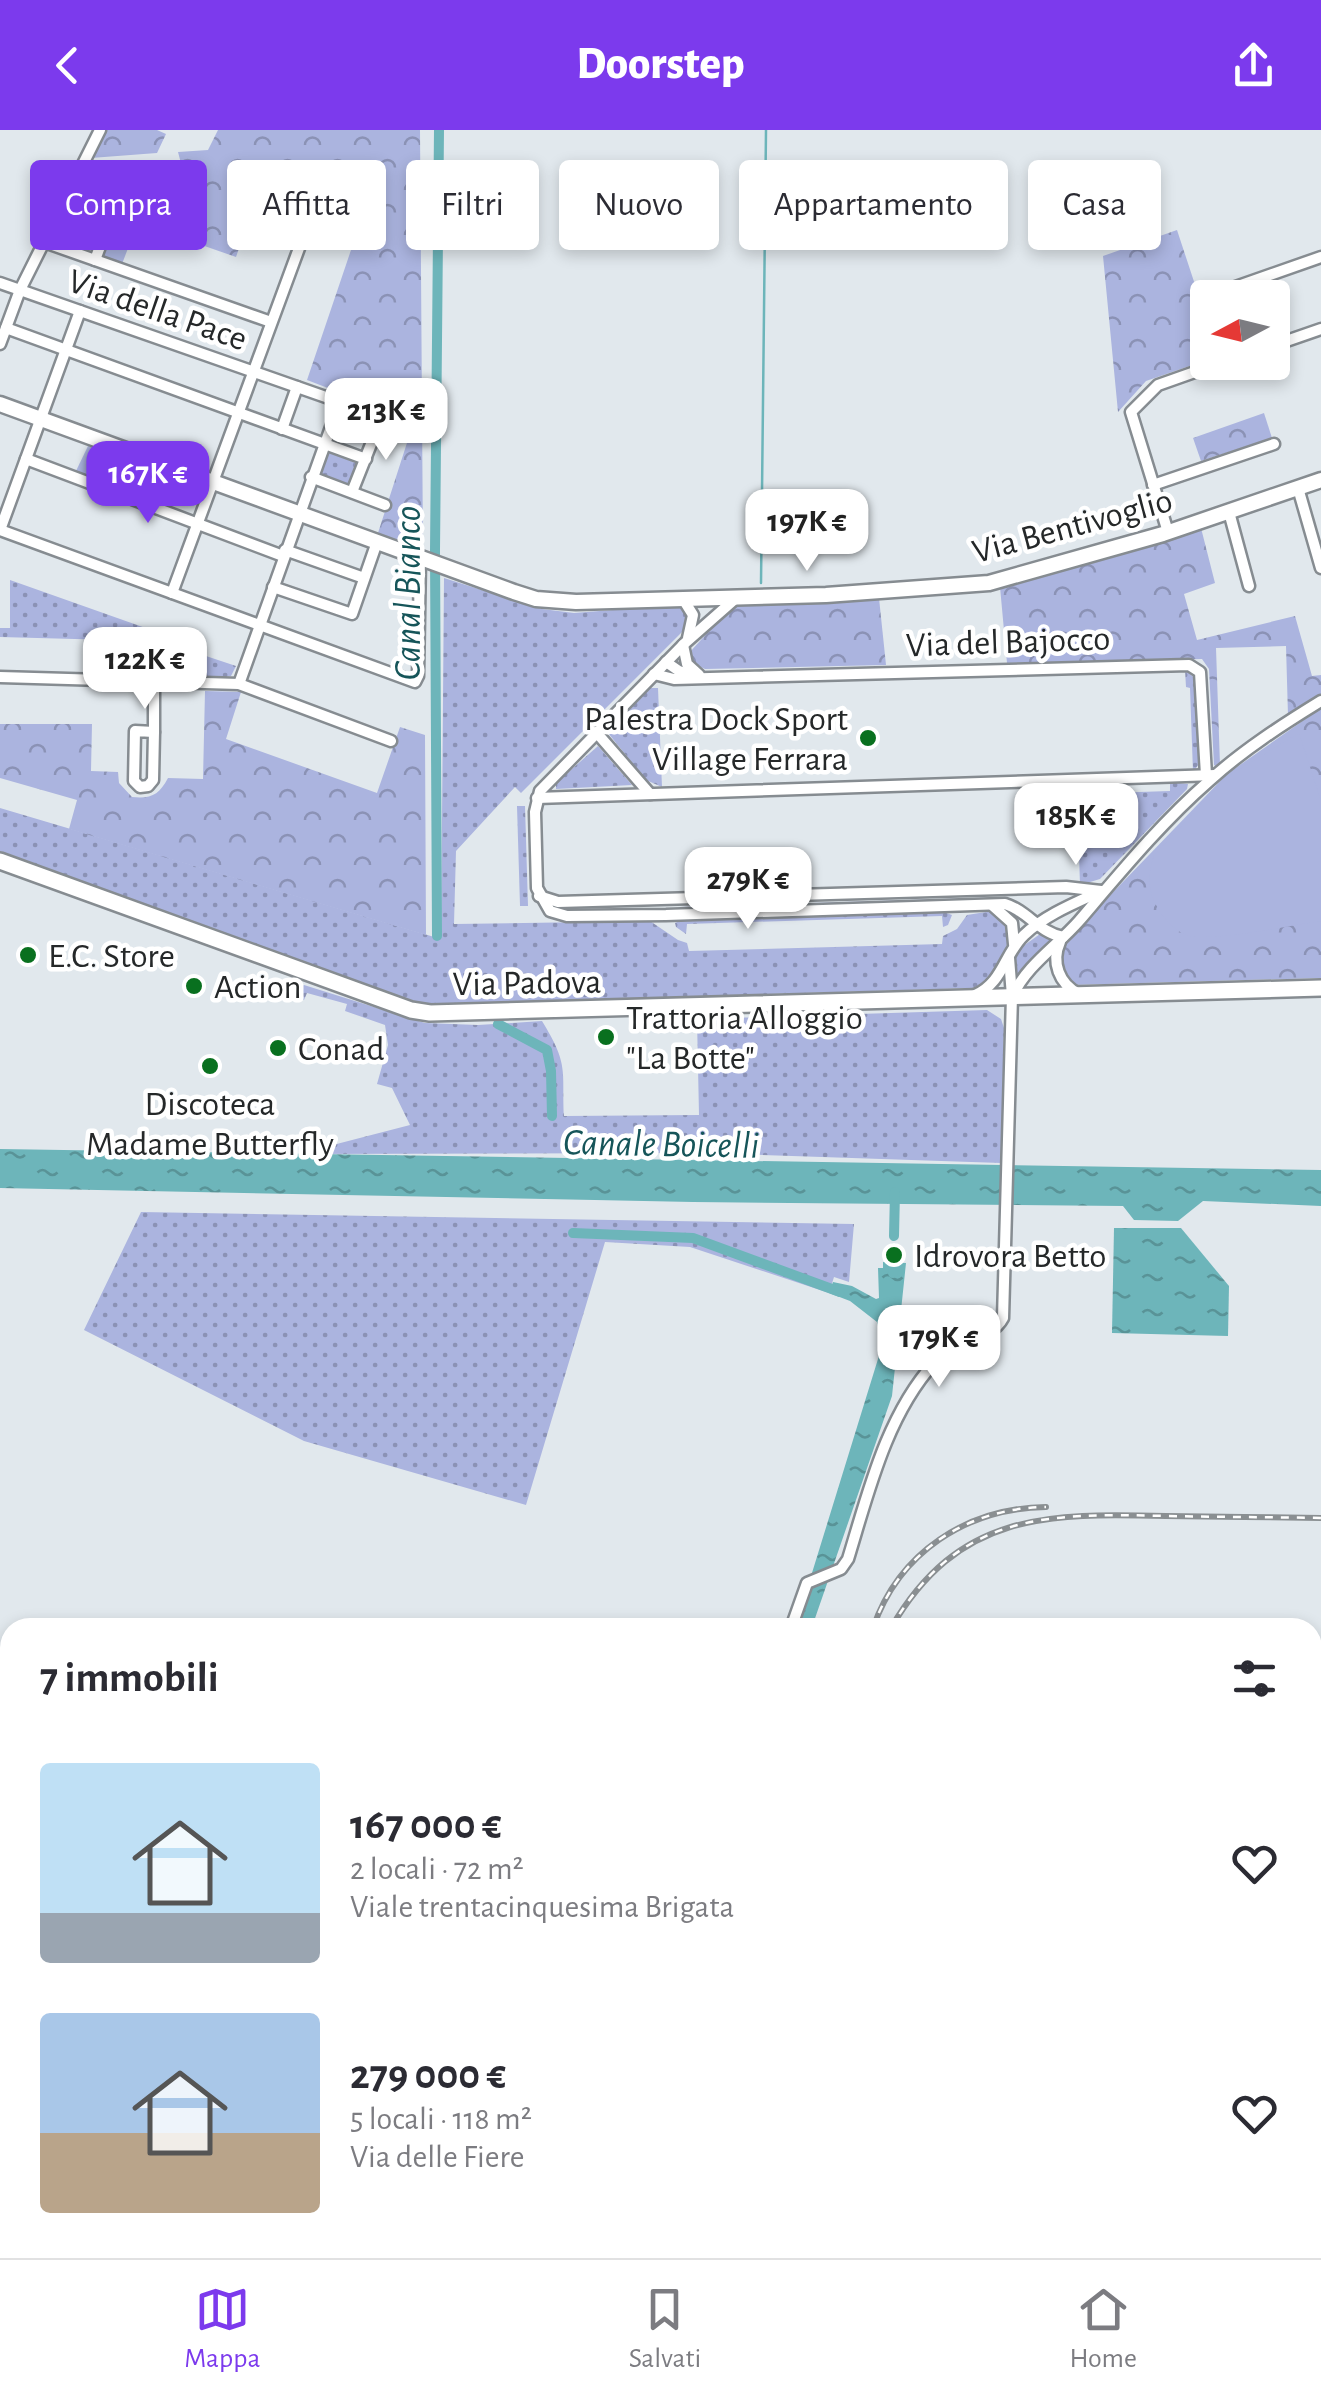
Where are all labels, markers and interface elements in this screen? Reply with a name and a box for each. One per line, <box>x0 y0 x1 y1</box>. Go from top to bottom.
icon: back <box>40 38 95 93</box>
icon: share <box>1226 38 1281 93</box>
text: Doorstep <box>576 42 745 87</box>
chip: Compra <box>30 160 207 250</box>
chip: Affitta <box>227 160 386 250</box>
chip: Filtri <box>406 160 539 250</box>
chip: Nuovo <box>559 160 719 250</box>
chip: Appartamento <box>739 160 1008 250</box>
chip: Casa <box>1028 160 1161 250</box>
street label: Via della Pace <box>64 263 251 357</box>
north arrow <box>1190 280 1290 380</box>
map controls <box>1190 280 1290 380</box>
pin: 213K € <box>305 378 467 463</box>
text: 213K € <box>347 394 425 426</box>
pin: 167K € <box>67 441 229 526</box>
text: 167K € <box>108 457 188 489</box>
street label: Via Bentivoglio <box>969 483 1176 570</box>
pin: 197K € <box>726 489 888 574</box>
text: 197K € <box>767 505 847 537</box>
water label: Canal Bianco <box>390 506 428 680</box>
street label: Via del Bajocco <box>905 621 1111 664</box>
pin: 122K € <box>64 627 226 712</box>
text: 122K € <box>105 643 185 675</box>
place label: Palestra Dock Sport Village Ferrara <box>584 702 848 777</box>
marker: Palestra Dock Sport Village Ferrara <box>857 727 879 749</box>
pin: 185K € <box>995 783 1157 868</box>
text: 185K € <box>1036 799 1116 831</box>
pin: 279K € <box>667 847 829 932</box>
text: 279K € <box>707 863 789 895</box>
place label: E.C. Store <box>48 939 175 974</box>
marker: E.C. Store <box>17 944 39 966</box>
street label: Via Padova <box>452 965 602 1002</box>
place label: Action <box>214 970 302 1005</box>
marker: Action <box>183 975 205 997</box>
place label: Trattoria Alloggio "La Botte" <box>626 1001 863 1076</box>
marker: Trattoria Alloggio "La Botte" <box>595 1026 617 1048</box>
place label: Conad <box>298 1032 385 1067</box>
marker: Conad <box>267 1037 289 1059</box>
marker: Discoteca Madame Butterfly <box>199 1055 221 1077</box>
place label: Discoteca Madame Butterfly <box>86 1087 334 1162</box>
water label: Canale Boicelli <box>563 1124 759 1166</box>
place label: Idrovora Betto <box>914 1239 1106 1274</box>
marker: Idrovora Betto <box>883 1244 905 1266</box>
pin: 179K € <box>858 1305 1020 1390</box>
text: 179K € <box>899 1321 979 1353</box>
icon: filters <box>1227 1651 1282 1706</box>
text: 7 immobili <box>40 1657 219 1699</box>
icon: home <box>120 1803 240 1923</box>
text: 167 000 € <box>350 1804 502 1846</box>
icon: heart <box>1227 1836 1282 1891</box>
text: 2 locali · 72 m² <box>350 1853 524 1885</box>
text: Viale trentacinquesima Brigata <box>350 1891 734 1923</box>
icon: home <box>120 2053 240 2173</box>
text: 279 000 € <box>350 2054 506 2096</box>
icon: heart <box>1227 2086 1282 2141</box>
text: 5 locali · 118 m² <box>350 2103 532 2135</box>
text: Via delle Fiere <box>350 2141 524 2173</box>
tab: Mappa <box>184 2282 260 2376</box>
tab: Salvati <box>629 2282 701 2376</box>
tab: Home <box>1069 2282 1137 2376</box>

